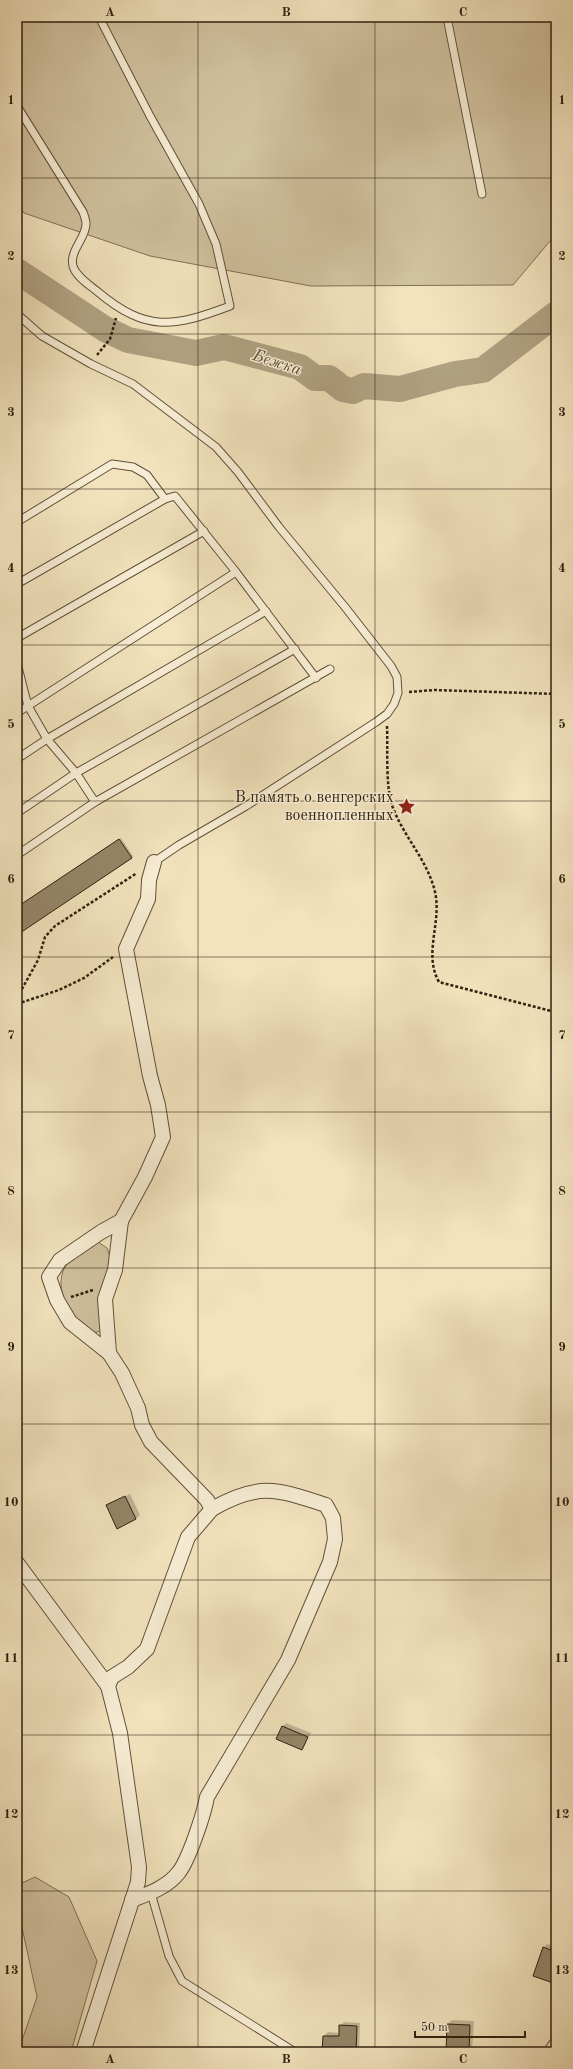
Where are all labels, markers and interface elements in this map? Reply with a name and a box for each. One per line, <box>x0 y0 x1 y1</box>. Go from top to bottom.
text: A <box>105 6 115 19</box>
text: B <box>281 6 291 19</box>
text: C <box>459 6 467 19</box>
text: 1 <box>7 94 15 107</box>
text: 1 <box>558 94 566 107</box>
text: 2 <box>7 250 15 263</box>
text: 2 <box>558 250 566 263</box>
water label: Бежка <box>250 347 304 379</box>
text: 3 <box>7 406 15 419</box>
text: 3 <box>558 406 566 419</box>
text: 4 <box>7 562 15 575</box>
text: 4 <box>558 562 566 575</box>
text: 5 <box>7 718 15 731</box>
text: 5 <box>558 718 566 731</box>
place label: В память о венгерских военнопленных <box>235 790 394 824</box>
place icon: В память о венгерских военнопленных <box>397 797 417 817</box>
text: 6 <box>7 873 15 886</box>
text: 6 <box>558 873 566 886</box>
text: 7 <box>7 1029 15 1042</box>
text: 7 <box>558 1029 566 1042</box>
text: 8 <box>7 1185 15 1198</box>
text: 8 <box>558 1185 566 1198</box>
text: 9 <box>7 1341 15 1354</box>
text: 9 <box>558 1341 566 1354</box>
text: 10 <box>3 1496 19 1509</box>
text: 10 <box>554 1496 570 1509</box>
text: 11 <box>3 1652 19 1665</box>
text: 11 <box>554 1652 570 1665</box>
text: 12 <box>3 1808 19 1821</box>
text: 12 <box>554 1808 570 1821</box>
text: 13 <box>3 1964 19 1977</box>
text: 13 <box>554 1964 570 1977</box>
scale bar <box>415 2013 525 2039</box>
text: 50 m <box>421 2021 448 2034</box>
text: A <box>105 2053 115 2066</box>
text: B <box>281 2053 291 2066</box>
text: C <box>459 2053 467 2066</box>

